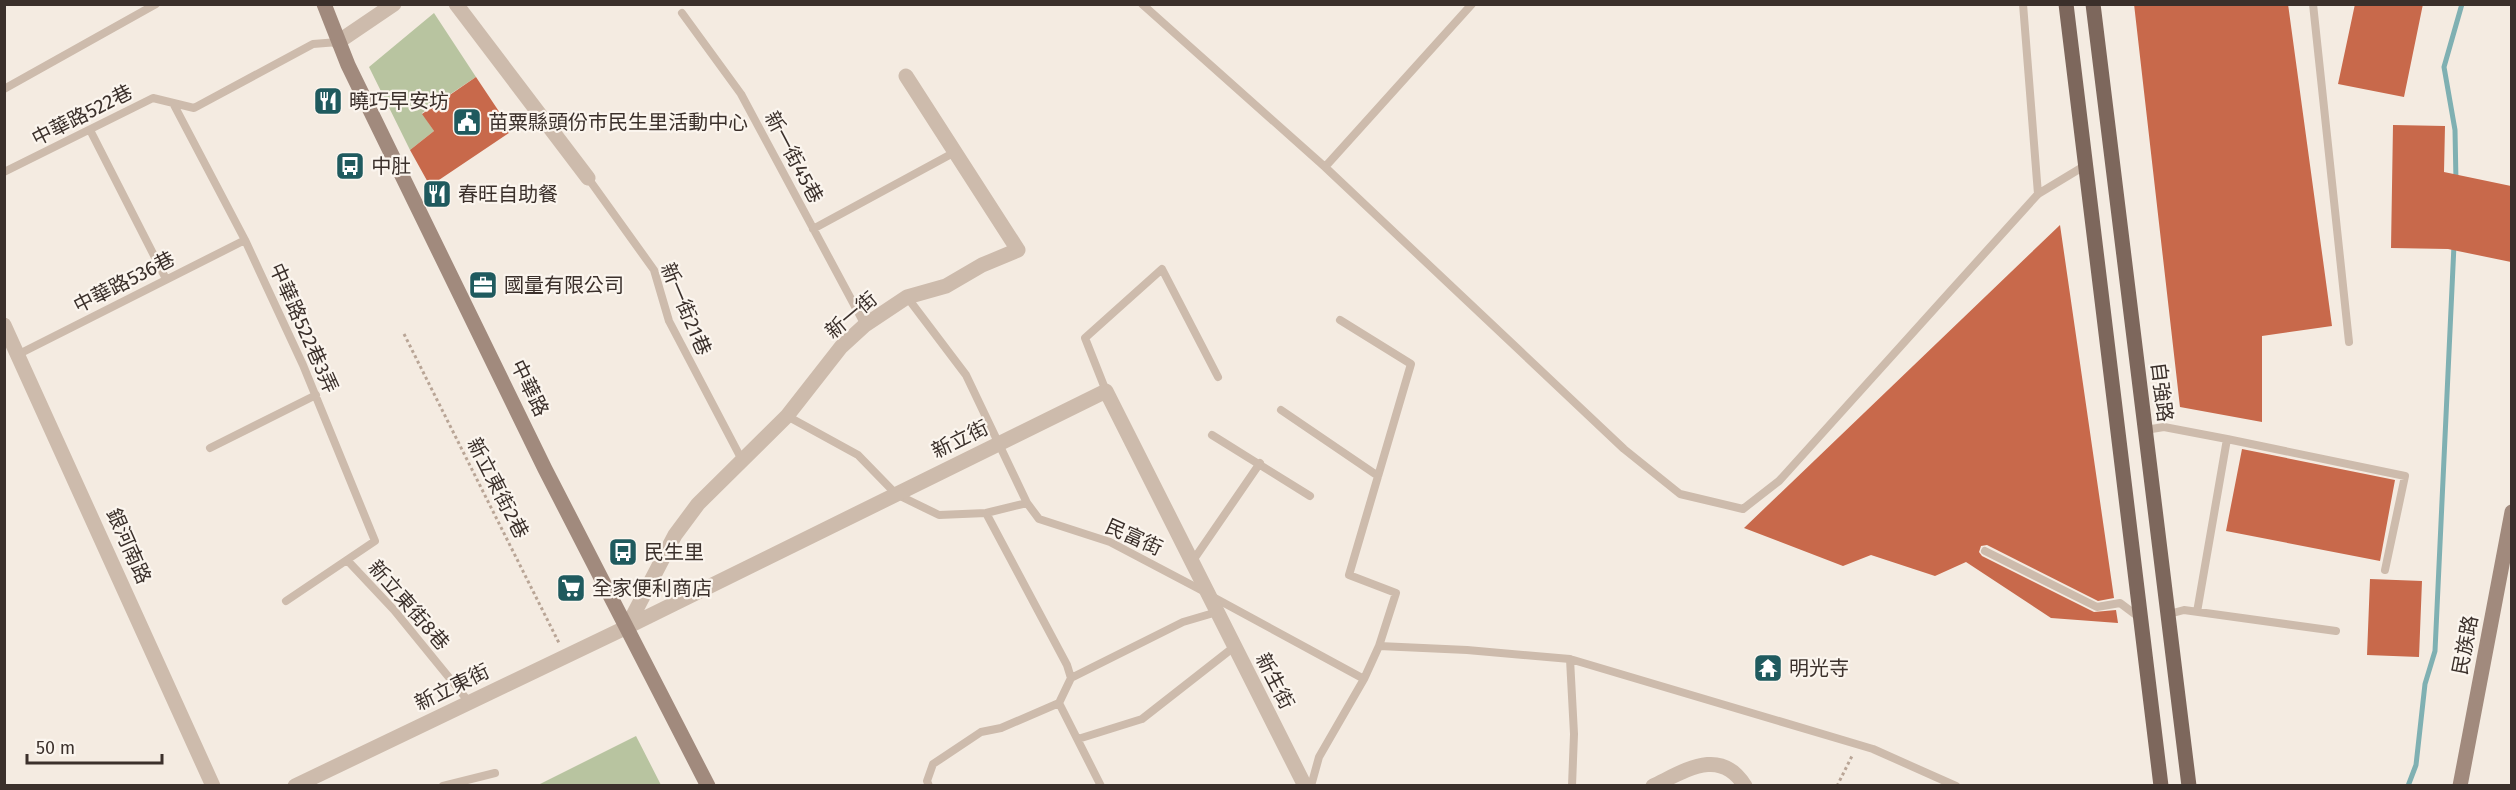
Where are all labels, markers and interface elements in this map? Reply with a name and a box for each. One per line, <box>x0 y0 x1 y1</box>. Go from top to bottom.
street label: 中華路522巷 <box>28 79 136 151</box>
restaurant icon: 曉巧早安坊 <box>312 85 344 117</box>
place label: 曉巧早安坊 <box>349 89 449 113</box>
public building icon: 苗粟縣頭份巿民生里活動中心 <box>451 106 483 138</box>
street label: 新一街45巷 <box>760 107 828 207</box>
place label: 苗粟縣頭份巿民生里活動中心 <box>488 110 748 134</box>
bus stop icon: 中肚 <box>334 150 366 182</box>
place label: 中肚 <box>371 154 411 178</box>
restaurant icon: 春旺自助餐 <box>421 178 453 210</box>
place label: 春旺自助餐 <box>458 182 558 206</box>
street label: 中華路536巷 <box>69 246 179 318</box>
street label: 中華路522巷3弄 <box>265 259 343 397</box>
street label: 新一街21巷 <box>656 259 716 359</box>
office icon: 國量有限公司 <box>467 269 499 301</box>
place label: 國量有限公司 <box>504 273 624 297</box>
street label: 新一街 <box>820 287 882 343</box>
street label: 中華路 <box>506 356 554 420</box>
street label: 自強路 <box>2146 361 2178 423</box>
street label: 新立街 <box>928 415 992 463</box>
street label: 新立東街2巷 <box>462 434 534 542</box>
street label: 銀河南路 <box>102 505 156 587</box>
street label: 民富街 <box>1102 514 1166 560</box>
bus stop icon: 民生里 <box>607 536 639 568</box>
place label: 民生里 <box>644 540 704 564</box>
street label: 新立東街8巷 <box>364 555 454 655</box>
supermarket icon: 全家便利商店 <box>555 572 587 604</box>
place label: 全家便利商店 <box>592 576 712 600</box>
street label: 民族路 <box>2447 613 2483 677</box>
street label: 新生街 <box>1251 649 1299 713</box>
temple icon: 明光寺 <box>1752 652 1784 684</box>
place label: 明光寺 <box>1789 656 1849 680</box>
street label: 新立東街 <box>411 659 493 715</box>
scale bar <box>27 727 162 765</box>
text: 50 m <box>36 737 75 759</box>

